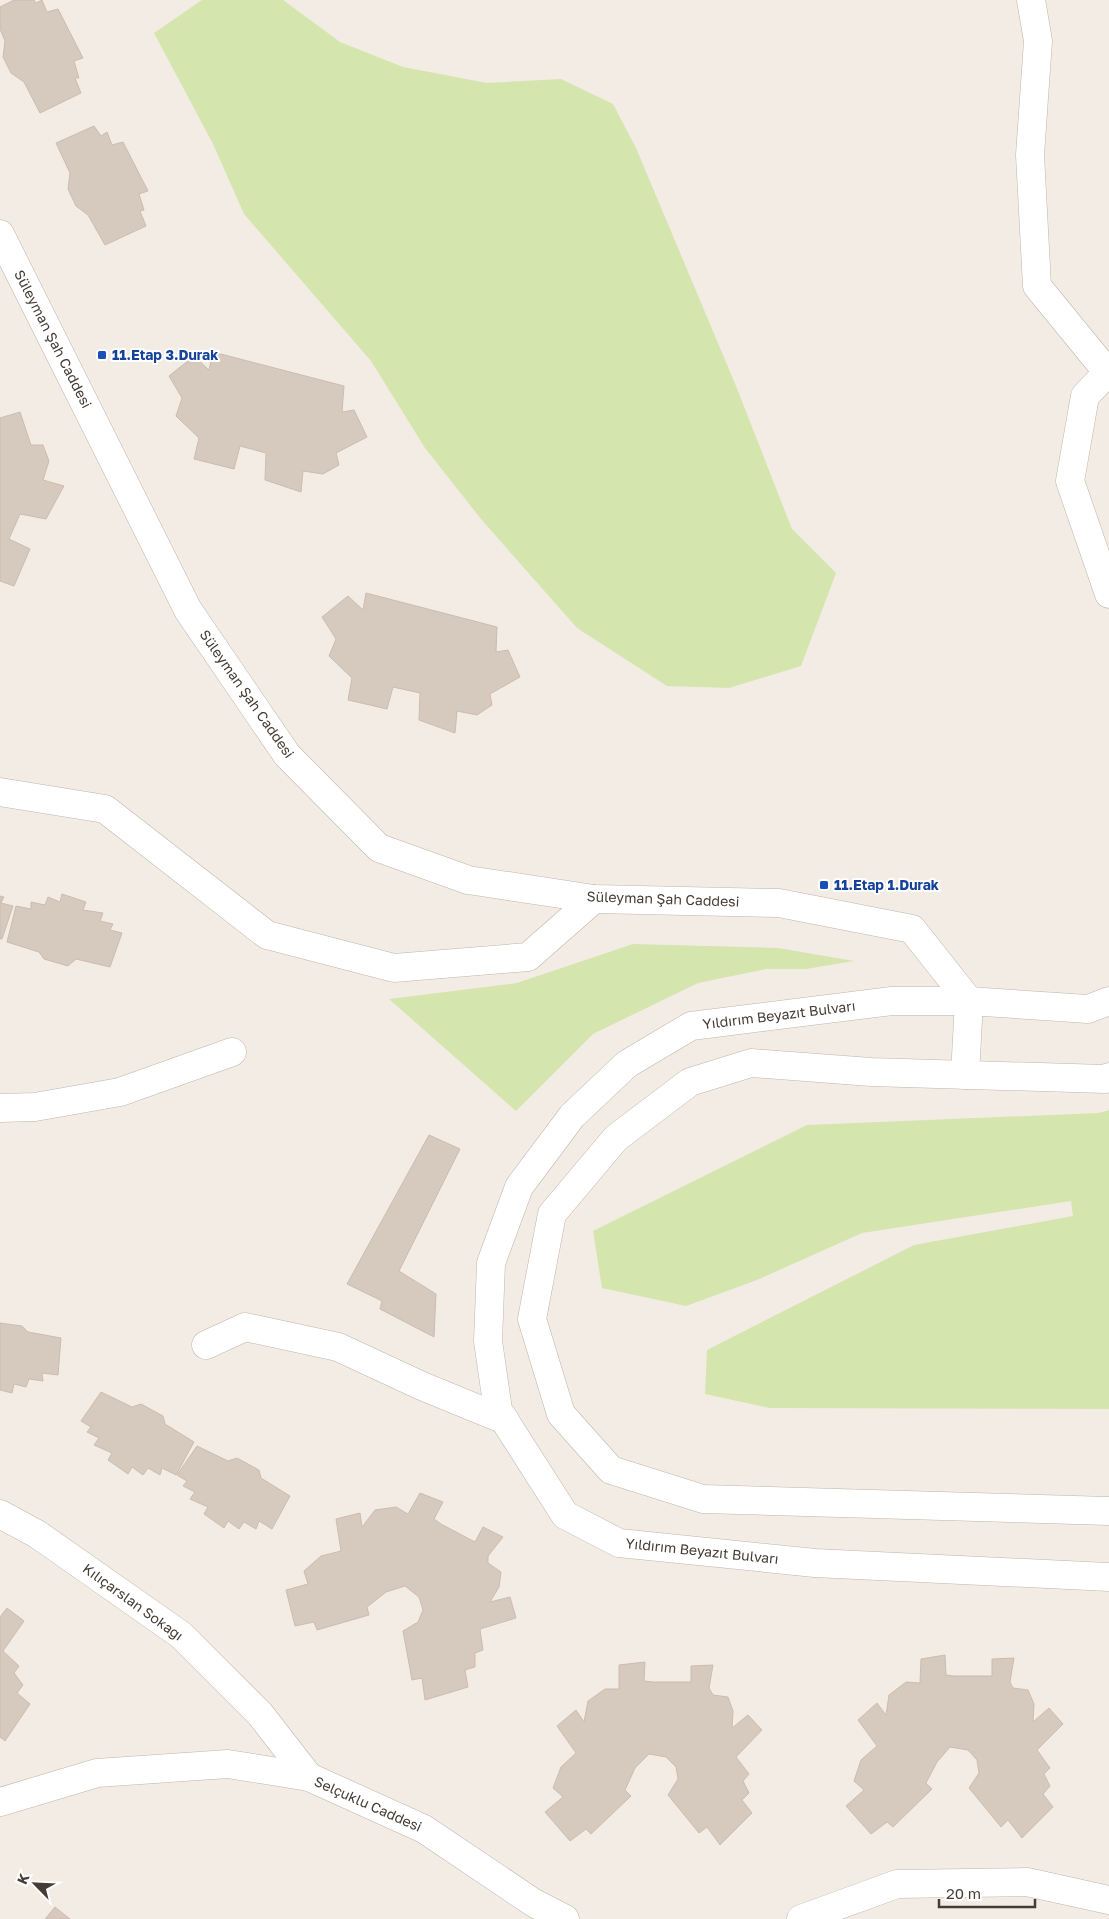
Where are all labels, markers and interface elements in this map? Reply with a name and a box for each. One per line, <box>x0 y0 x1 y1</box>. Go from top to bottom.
street label: Süleyman Şah Caddesi <box>11 267 96 411</box>
place label: 11.Etap 3.Durak <box>112 346 218 363</box>
marker: 11.Etap 3.Durak <box>96 349 108 361</box>
street label: Süleyman Şah Caddesi <box>197 626 298 761</box>
place label: 11.Etap 1.Durak <box>834 876 939 893</box>
marker: 11.Etap 1.Durak <box>818 879 830 891</box>
street label: Süleyman Şah Caddesi <box>586 887 740 910</box>
street label: Yıldırım Beyazıt Bulvarı <box>702 997 856 1032</box>
street label: Yıldırım Beyazıt Bulvarı <box>625 1534 779 1567</box>
street label: Kılıçarslan Sokağı <box>80 1559 187 1644</box>
street label: Selçuklu Caddesi <box>312 1772 425 1835</box>
north arrow <box>10 1859 60 1909</box>
text: K <box>13 1870 32 1887</box>
scale bar <box>939 1876 1035 1908</box>
text: 20 m <box>946 1884 981 1902</box>

